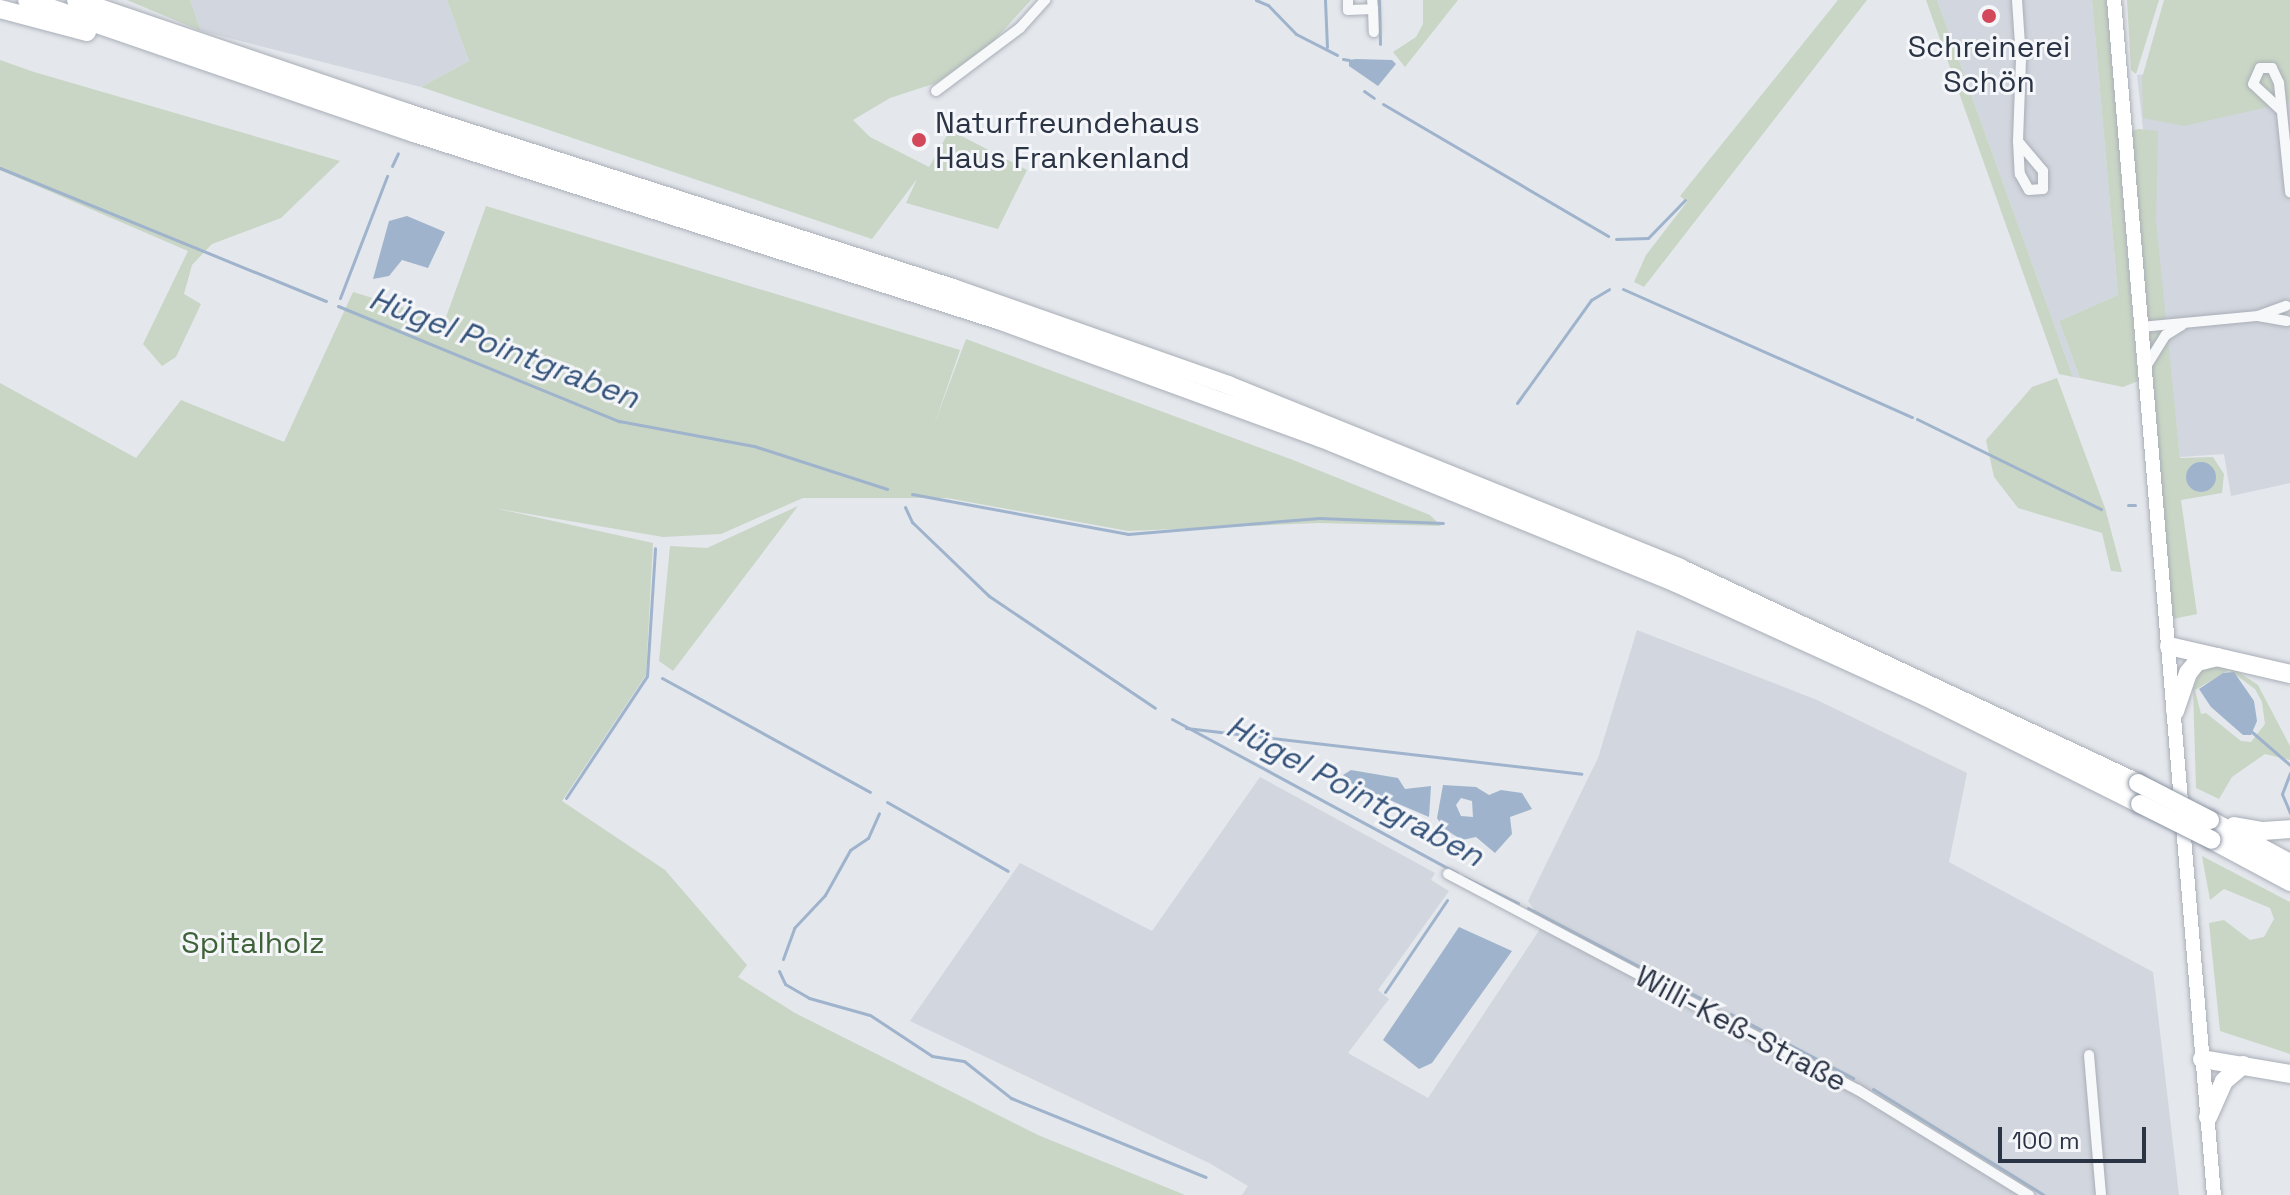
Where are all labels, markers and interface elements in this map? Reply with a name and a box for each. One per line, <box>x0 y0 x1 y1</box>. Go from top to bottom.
marker: Schreinerei Schön <box>1980 7 1998 25</box>
place label: Schreinerei Schön <box>1908 29 2070 100</box>
place label: Naturfreundehaus Haus Frankenland <box>935 105 1200 176</box>
marker: Naturfreundehaus Haus Frankenland <box>910 131 928 149</box>
water label: Hügel Pointgraben <box>364 279 644 417</box>
water label: Hügel Pointgraben <box>1220 707 1490 875</box>
park label: Spitalholz <box>181 925 325 961</box>
street label: Willi-Keß-Straße <box>1629 958 1853 1100</box>
scale bar <box>2002 1111 2150 1161</box>
text: 100 m <box>2012 1125 2080 1156</box>

